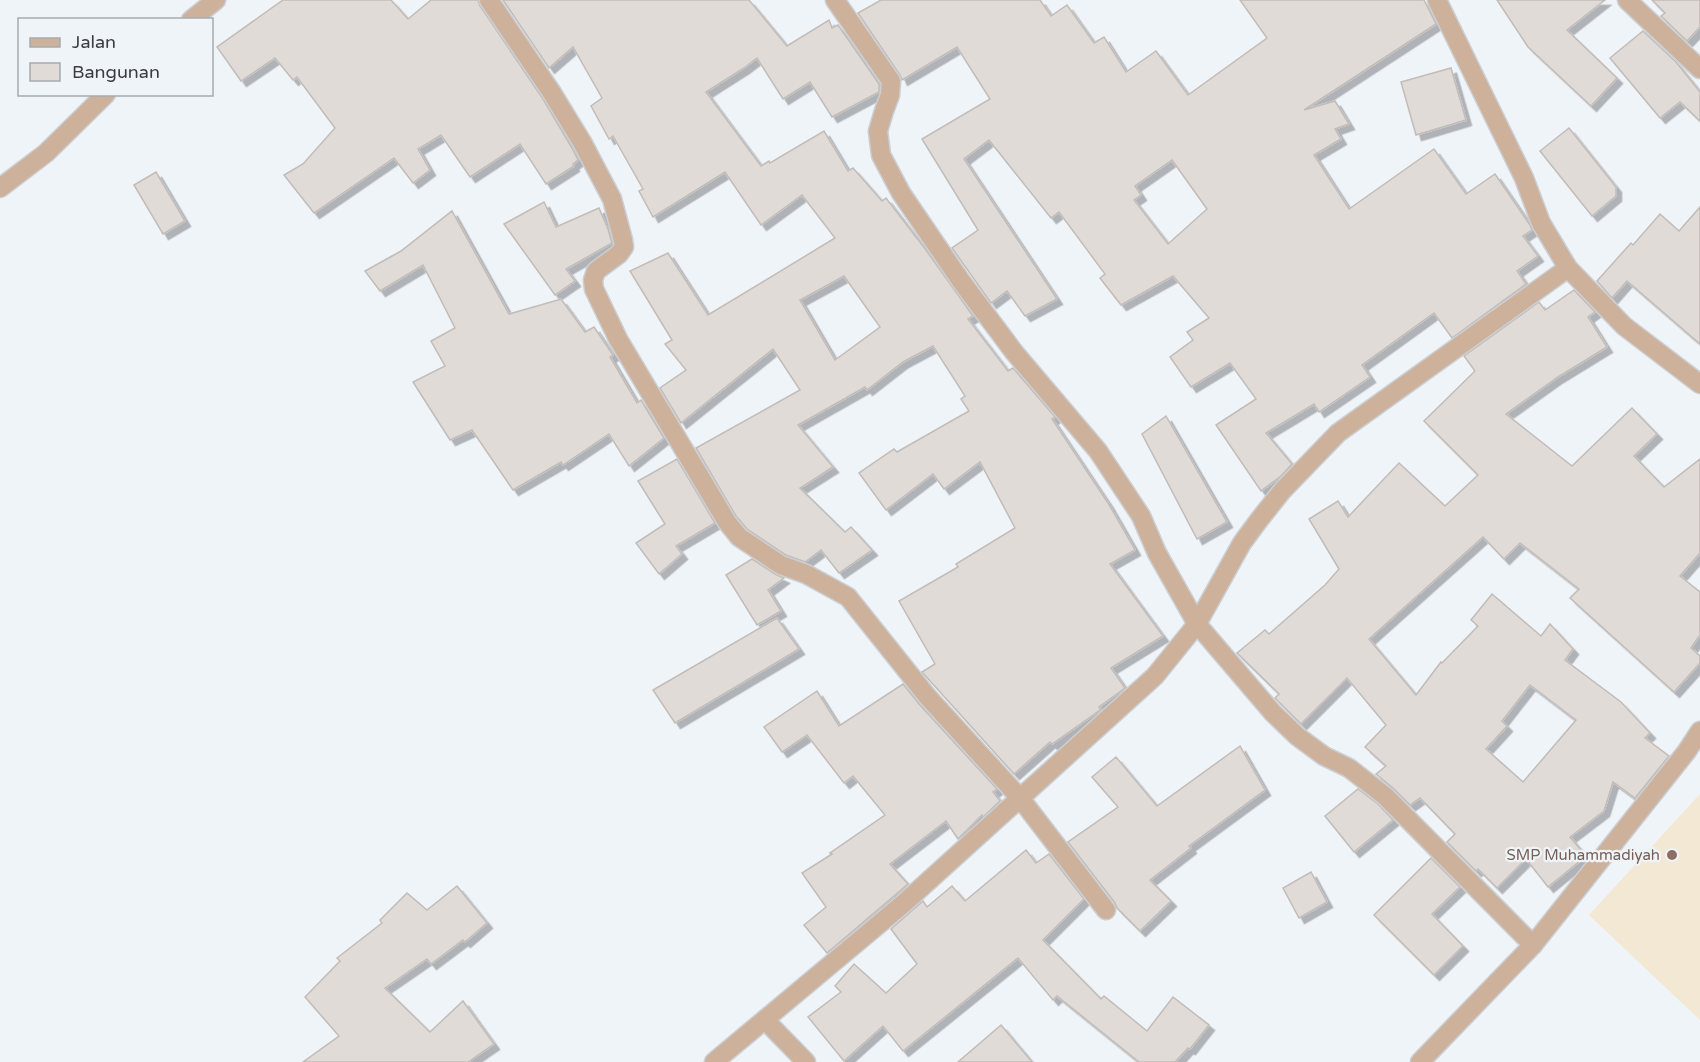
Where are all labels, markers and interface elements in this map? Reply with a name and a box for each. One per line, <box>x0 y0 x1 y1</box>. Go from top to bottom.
legend <box>18 18 213 96</box>
text: Jalan <box>72 31 116 53</box>
text: Bangunan <box>72 61 160 83</box>
place label: SMP Muhammadiyah <box>1507 846 1660 864</box>
marker: SMP Muhammadiyah <box>1665 848 1679 862</box>

